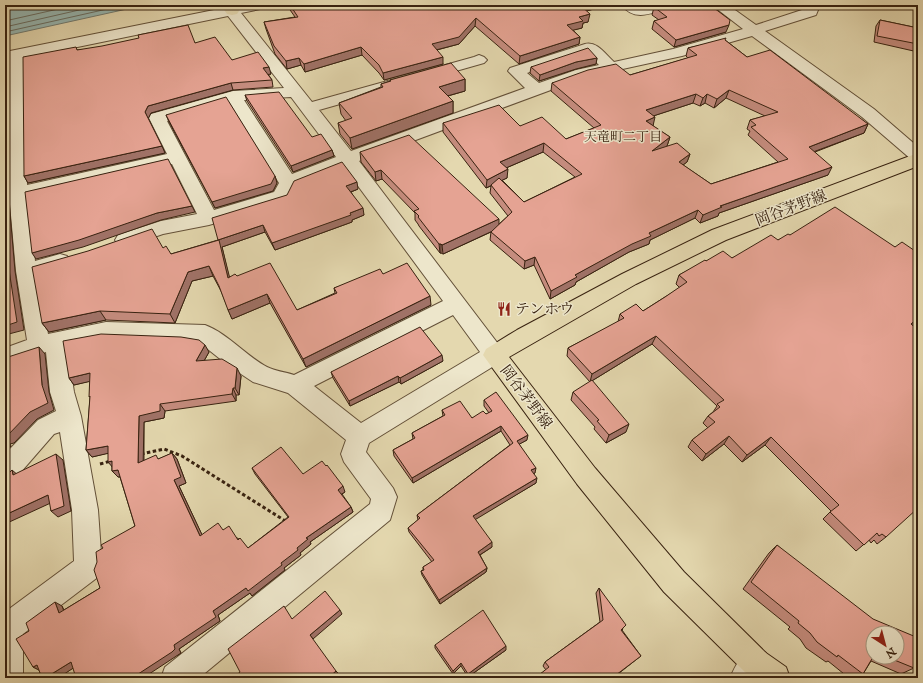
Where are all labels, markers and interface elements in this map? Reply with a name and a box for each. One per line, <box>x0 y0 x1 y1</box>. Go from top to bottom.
district label: 天竜町二丁目 <box>584 129 662 146</box>
street label: 岡谷茅野線 <box>753 186 829 230</box>
place label: テンホウ <box>515 300 574 319</box>
restaurant icon: テンホウ <box>496 301 512 317</box>
street label: 岡谷茅野線 <box>496 361 556 433</box>
north arrow <box>865 625 905 665</box>
text: N <box>882 643 899 661</box>

